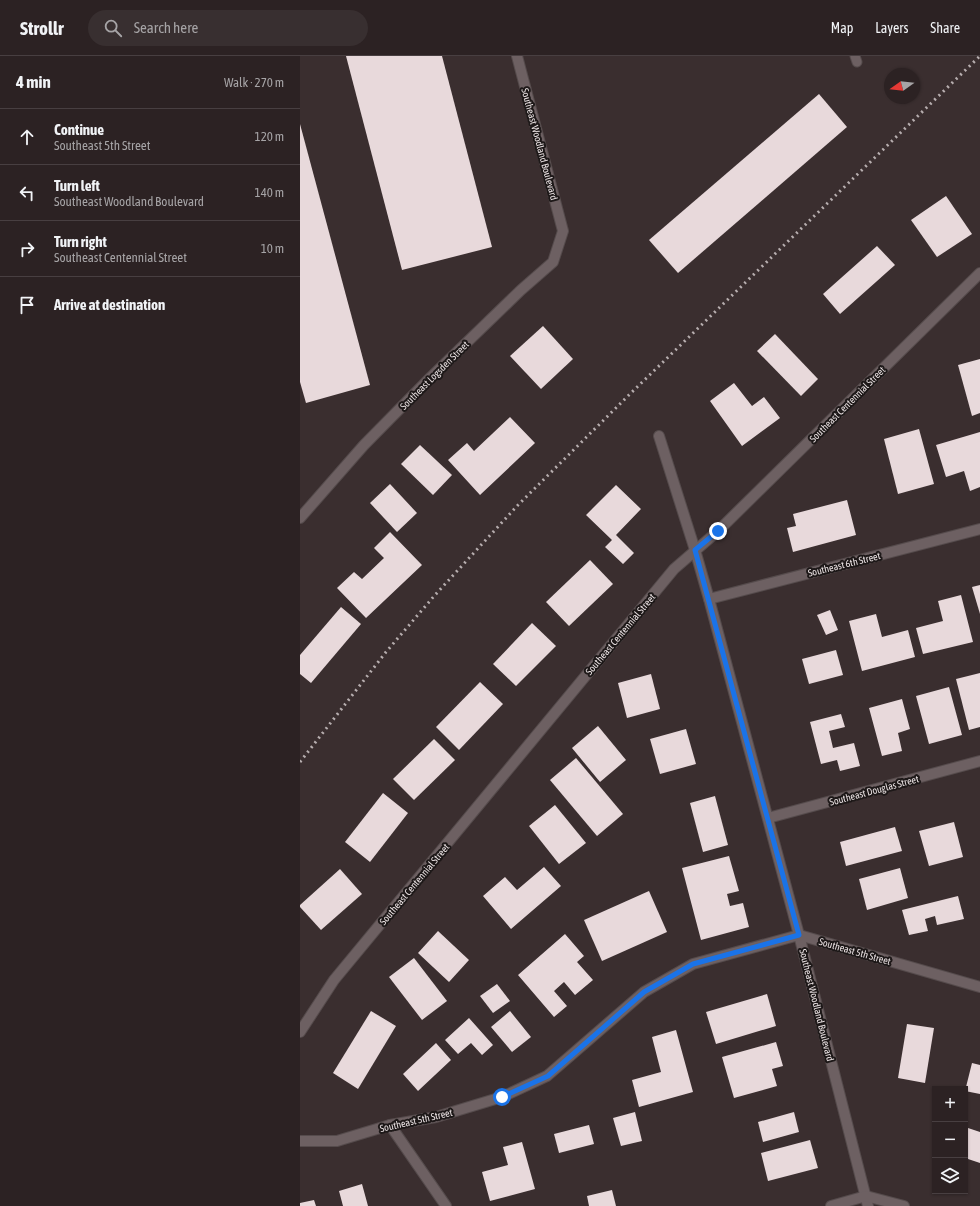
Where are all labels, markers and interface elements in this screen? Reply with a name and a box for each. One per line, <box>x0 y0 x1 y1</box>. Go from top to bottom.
search box <box>88 10 368 46</box>
text: Strollr <box>20 17 64 39</box>
icon: search <box>102 17 124 39</box>
text: Search here <box>134 19 198 36</box>
text: Map <box>831 20 853 36</box>
text: Layers <box>875 20 908 36</box>
text: Share <box>930 20 960 36</box>
north arrow <box>884 68 920 104</box>
text: 4 min <box>16 72 51 92</box>
text: Walk · 270 m <box>224 75 284 90</box>
street label: Southeast Woodland Boulevard <box>519 87 560 202</box>
text: Continue <box>54 121 104 138</box>
icon: ahead <box>16 126 38 148</box>
text: 120 m <box>255 129 284 144</box>
text: Southeast 5th Street <box>54 138 150 153</box>
text: Turn left <box>54 177 100 194</box>
icon: left <box>16 182 38 204</box>
text: 140 m <box>255 185 284 200</box>
text: Southeast Woodland Boulevard <box>54 194 204 209</box>
text: Turn right <box>54 233 107 250</box>
icon: right <box>16 238 38 260</box>
text: 10 m <box>261 241 284 256</box>
text: Southeast Centennial Street <box>54 250 187 265</box>
icon: arrive <box>16 294 38 316</box>
text: Arrive at destination <box>54 296 165 313</box>
street label: Southeast Logsden Street <box>398 339 471 412</box>
street label: Southeast Centennial Street <box>807 364 887 444</box>
route end <box>709 522 727 540</box>
street label: Southeast 6th Street <box>807 550 882 579</box>
street label: Southeast Centennial Street <box>583 592 658 677</box>
street label: Southeast Douglas Street <box>828 773 920 808</box>
street label: Southeast Centennial Street <box>377 842 452 927</box>
street label: Southeast 5th Street <box>818 936 892 967</box>
street label: Southeast Woodland Boulevard <box>797 948 836 1063</box>
map controls <box>932 1086 968 1194</box>
button: + <box>932 1086 968 1122</box>
route start <box>493 1088 511 1106</box>
street label: Southeast 5th Street <box>379 1107 454 1134</box>
button: − <box>932 1122 968 1158</box>
button: layers <box>932 1158 968 1194</box>

